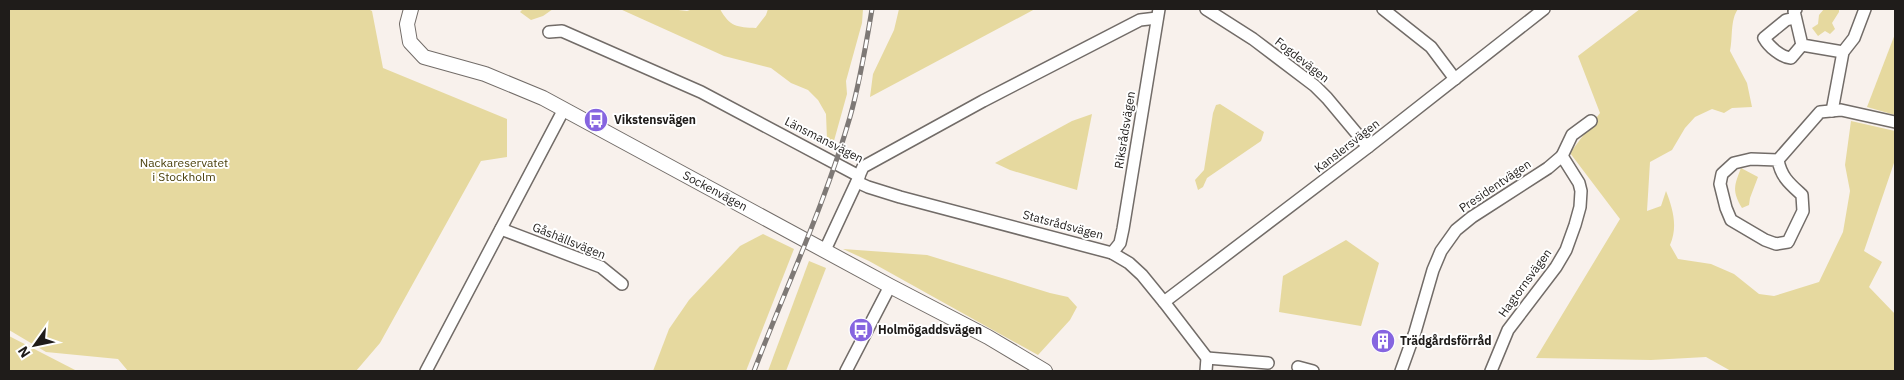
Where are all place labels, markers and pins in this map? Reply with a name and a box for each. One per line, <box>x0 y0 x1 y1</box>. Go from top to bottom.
bus stop icon: Vikstensvägen <box>583 107 609 133</box>
place label: Vikstensvägen <box>614 112 696 127</box>
bus stop icon: Holmögaddsvägen <box>848 317 874 343</box>
place label: Holmögaddsvägen <box>878 322 982 337</box>
building icon: Trädgårdsförråd <box>1370 328 1396 354</box>
place label: Trädgårdsförråd <box>1400 333 1492 348</box>

